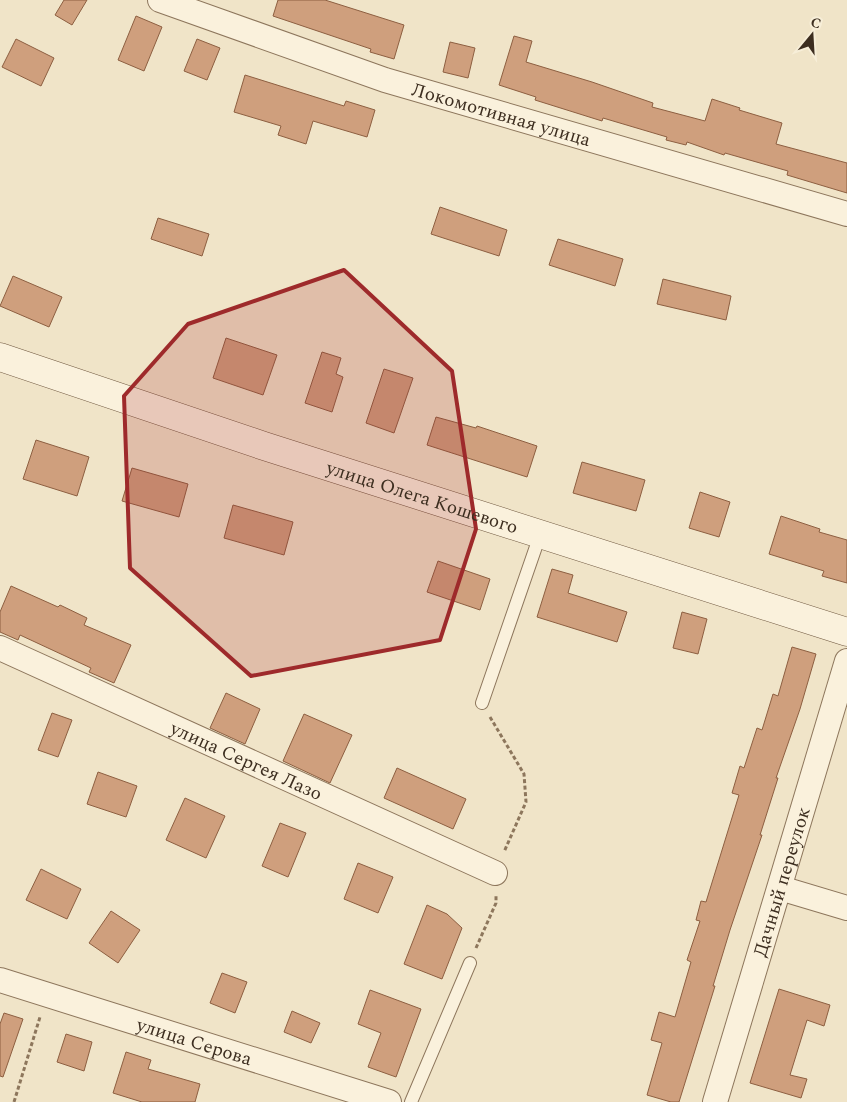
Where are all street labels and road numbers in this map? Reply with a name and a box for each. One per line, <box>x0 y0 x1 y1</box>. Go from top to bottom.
street label: Локомотивная улица <box>408 75 595 155</box>
street label: улица Олега Кошевого <box>321 453 522 542</box>
street label: улица Сергея Лазо <box>164 714 327 809</box>
street label: Дачный переулок <box>746 803 819 961</box>
street label: улица Серова <box>132 1010 256 1074</box>

